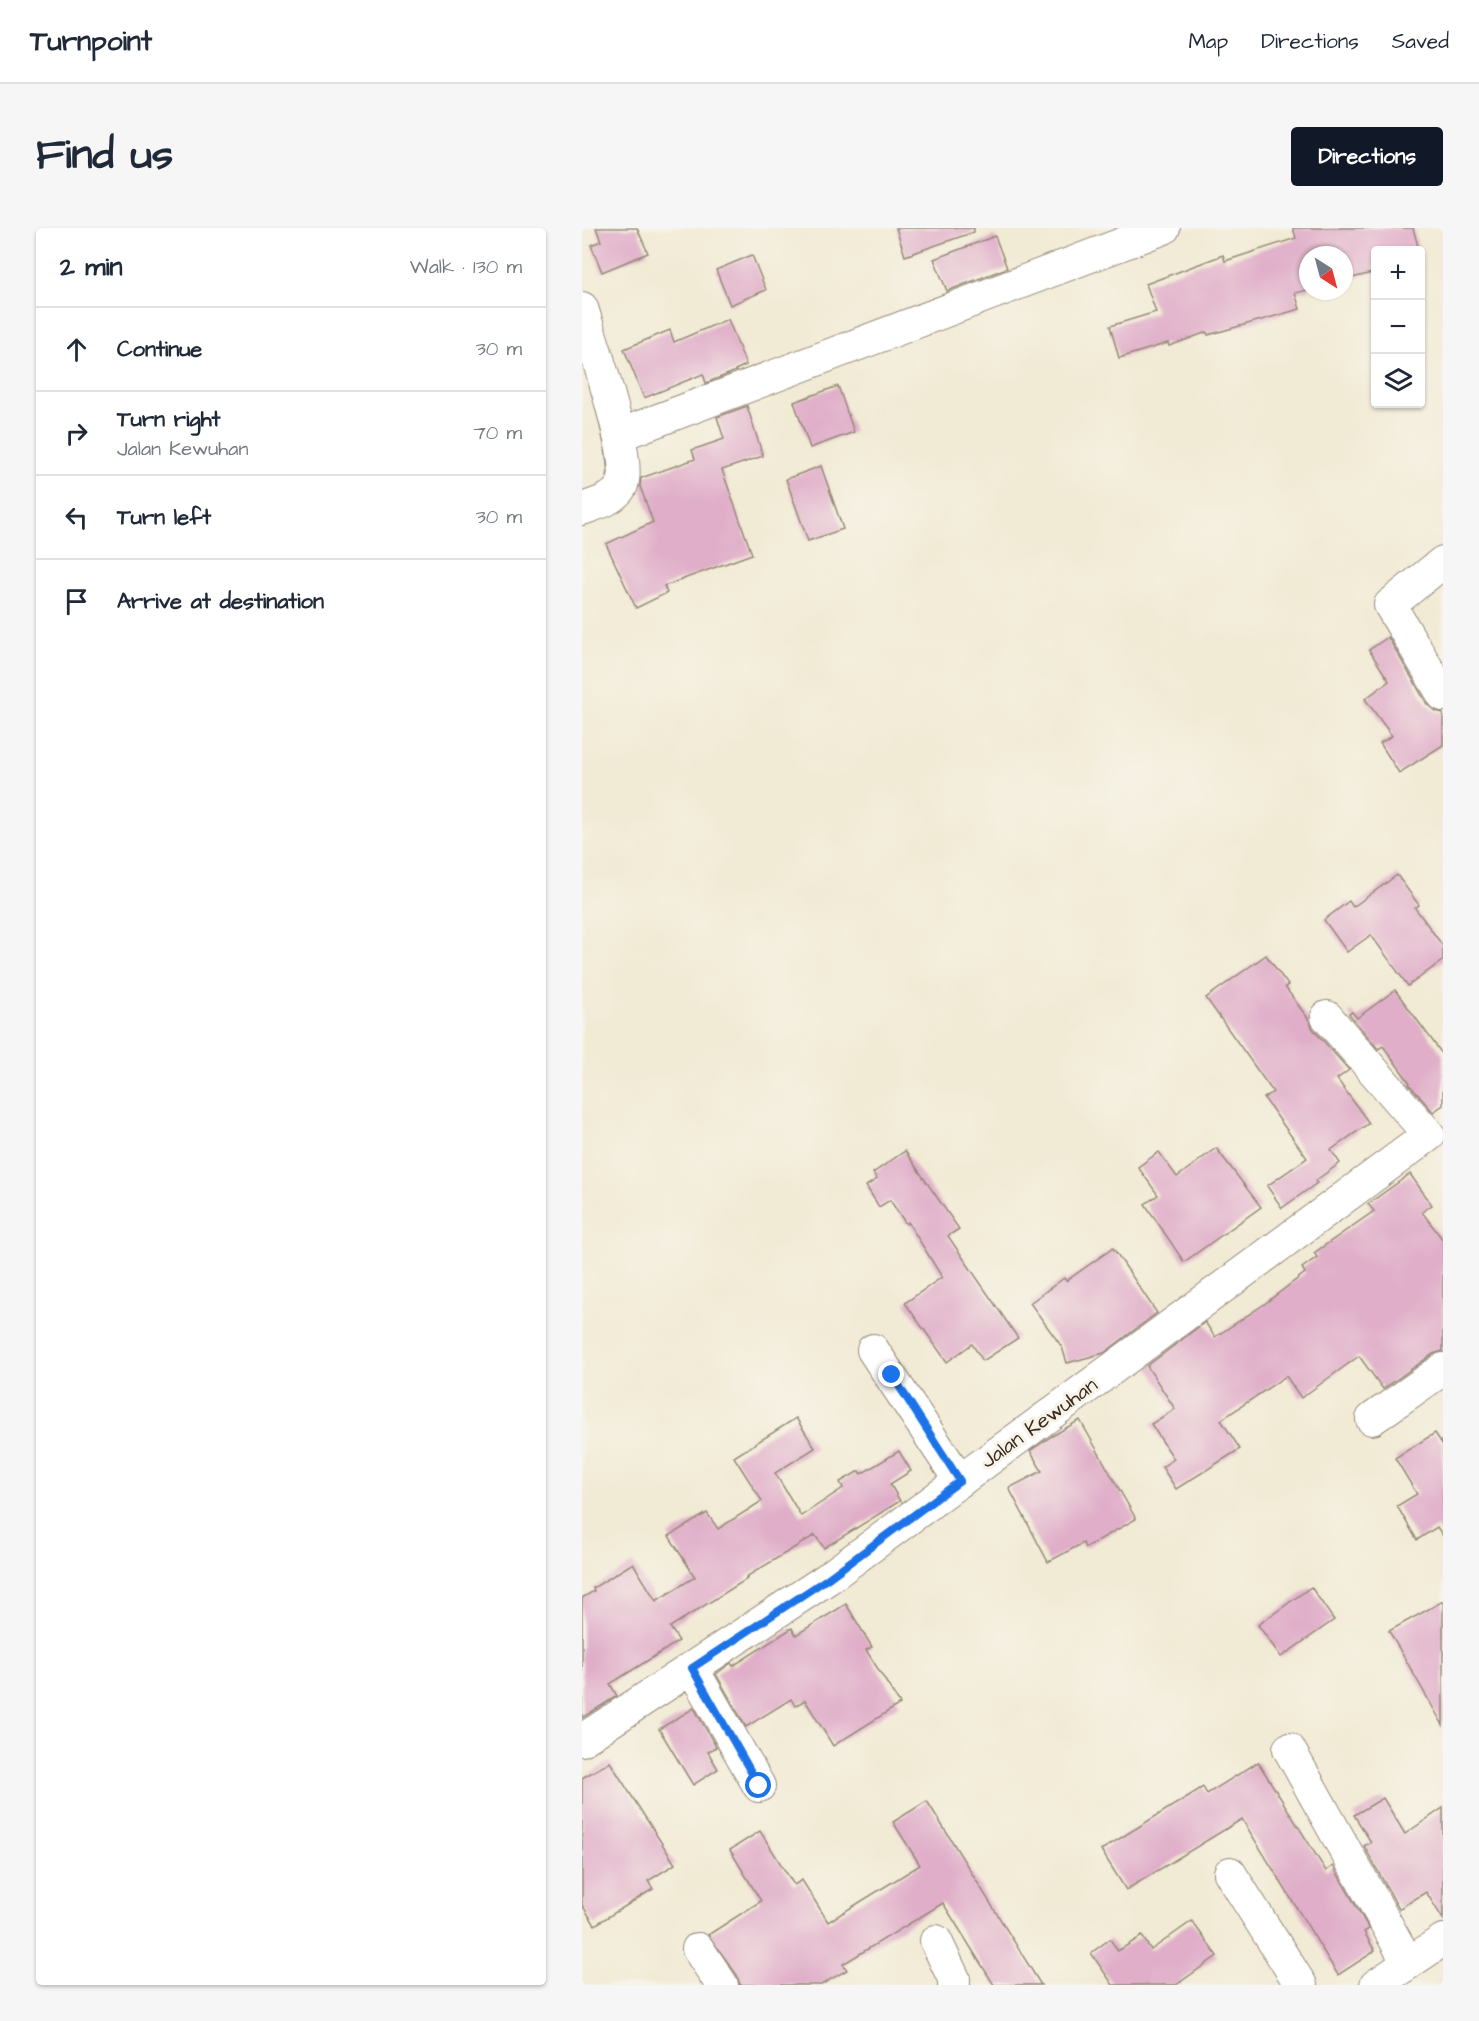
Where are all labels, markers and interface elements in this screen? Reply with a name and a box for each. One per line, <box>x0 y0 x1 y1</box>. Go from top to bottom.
text: Turnpoint <box>30 22 152 61</box>
text: Map <box>1188 27 1228 56</box>
text: Directions <box>1261 27 1359 56</box>
text: Saved <box>1392 27 1449 56</box>
text: Find us <box>36 127 173 185</box>
button: Directions <box>1291 127 1443 186</box>
north arrow <box>1299 246 1353 300</box>
map controls <box>1371 246 1425 408</box>
button: + <box>1371 246 1425 300</box>
text: 2 min <box>60 249 122 285</box>
text: Walk · 130 m <box>410 253 522 281</box>
button: − <box>1371 300 1425 354</box>
icon: ahead <box>60 333 93 366</box>
text: Continue <box>117 334 202 365</box>
text: 30 m <box>476 335 522 363</box>
button: layers <box>1371 354 1425 408</box>
text: Turn right <box>117 404 220 435</box>
icon: right <box>60 417 93 450</box>
text: 70 m <box>474 419 522 447</box>
text: Jalan Kewuhan <box>117 435 248 463</box>
icon: left <box>60 501 93 534</box>
text: Turn left <box>117 502 211 533</box>
text: 30 m <box>476 503 522 531</box>
icon: arrive <box>60 585 93 618</box>
text: Arrive at destination <box>117 586 324 617</box>
route end <box>878 1361 904 1387</box>
street label: Jalan Kewuhan <box>975 1371 1103 1475</box>
route start <box>745 1772 771 1798</box>

